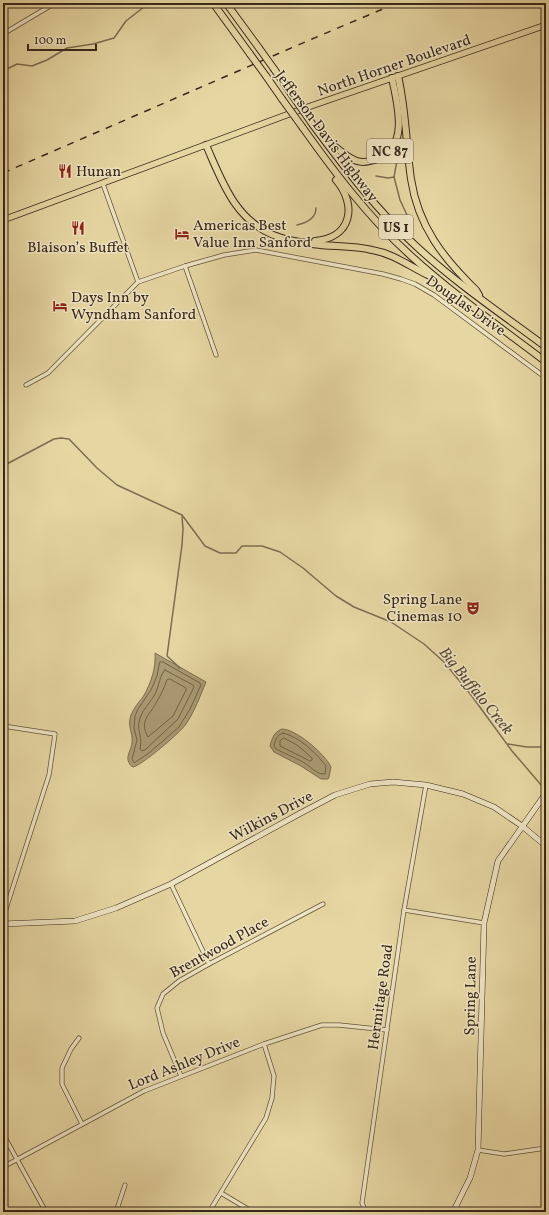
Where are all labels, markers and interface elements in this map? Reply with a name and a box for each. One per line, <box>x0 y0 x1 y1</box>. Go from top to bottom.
scale bar <box>28 26 96 52</box>
street label: North Horner Boulevard <box>315 30 474 103</box>
text: 100 m <box>34 33 67 49</box>
street label: Jefferson Davis Highway <box>269 67 382 207</box>
road number: NC 87 <box>367 139 413 163</box>
place label: Hunan <box>76 162 121 183</box>
restaurant icon: Hunan <box>57 163 73 179</box>
road number: US 1 <box>379 215 413 239</box>
place label: Americas Best Value Inn Sanford <box>193 216 311 254</box>
restaurant icon: Blaison’s Buffet <box>70 220 86 236</box>
hotel icon: Americas Best Value Inn Sanford <box>174 226 190 242</box>
place label: Blaison’s Buffet <box>27 238 129 259</box>
street label: Douglas Drive <box>421 271 509 342</box>
place label: Days Inn by Wyndham Sanford <box>71 288 196 326</box>
hotel icon: Days Inn by Wyndham Sanford <box>52 298 68 314</box>
place label: Spring Lane Cinemas 10 <box>383 590 462 628</box>
theatre icon: Spring Lane Cinemas 10 <box>465 600 481 616</box>
water label: Big Buffalo Creek <box>433 643 518 740</box>
street label: Wilkins Drive <box>226 787 317 848</box>
street label: Brentwood Place <box>166 912 273 984</box>
street label: Hermitage Road <box>364 943 399 1052</box>
street label: Spring Lane <box>460 956 483 1036</box>
street label: Lord Ashley Drive <box>126 1032 244 1096</box>

